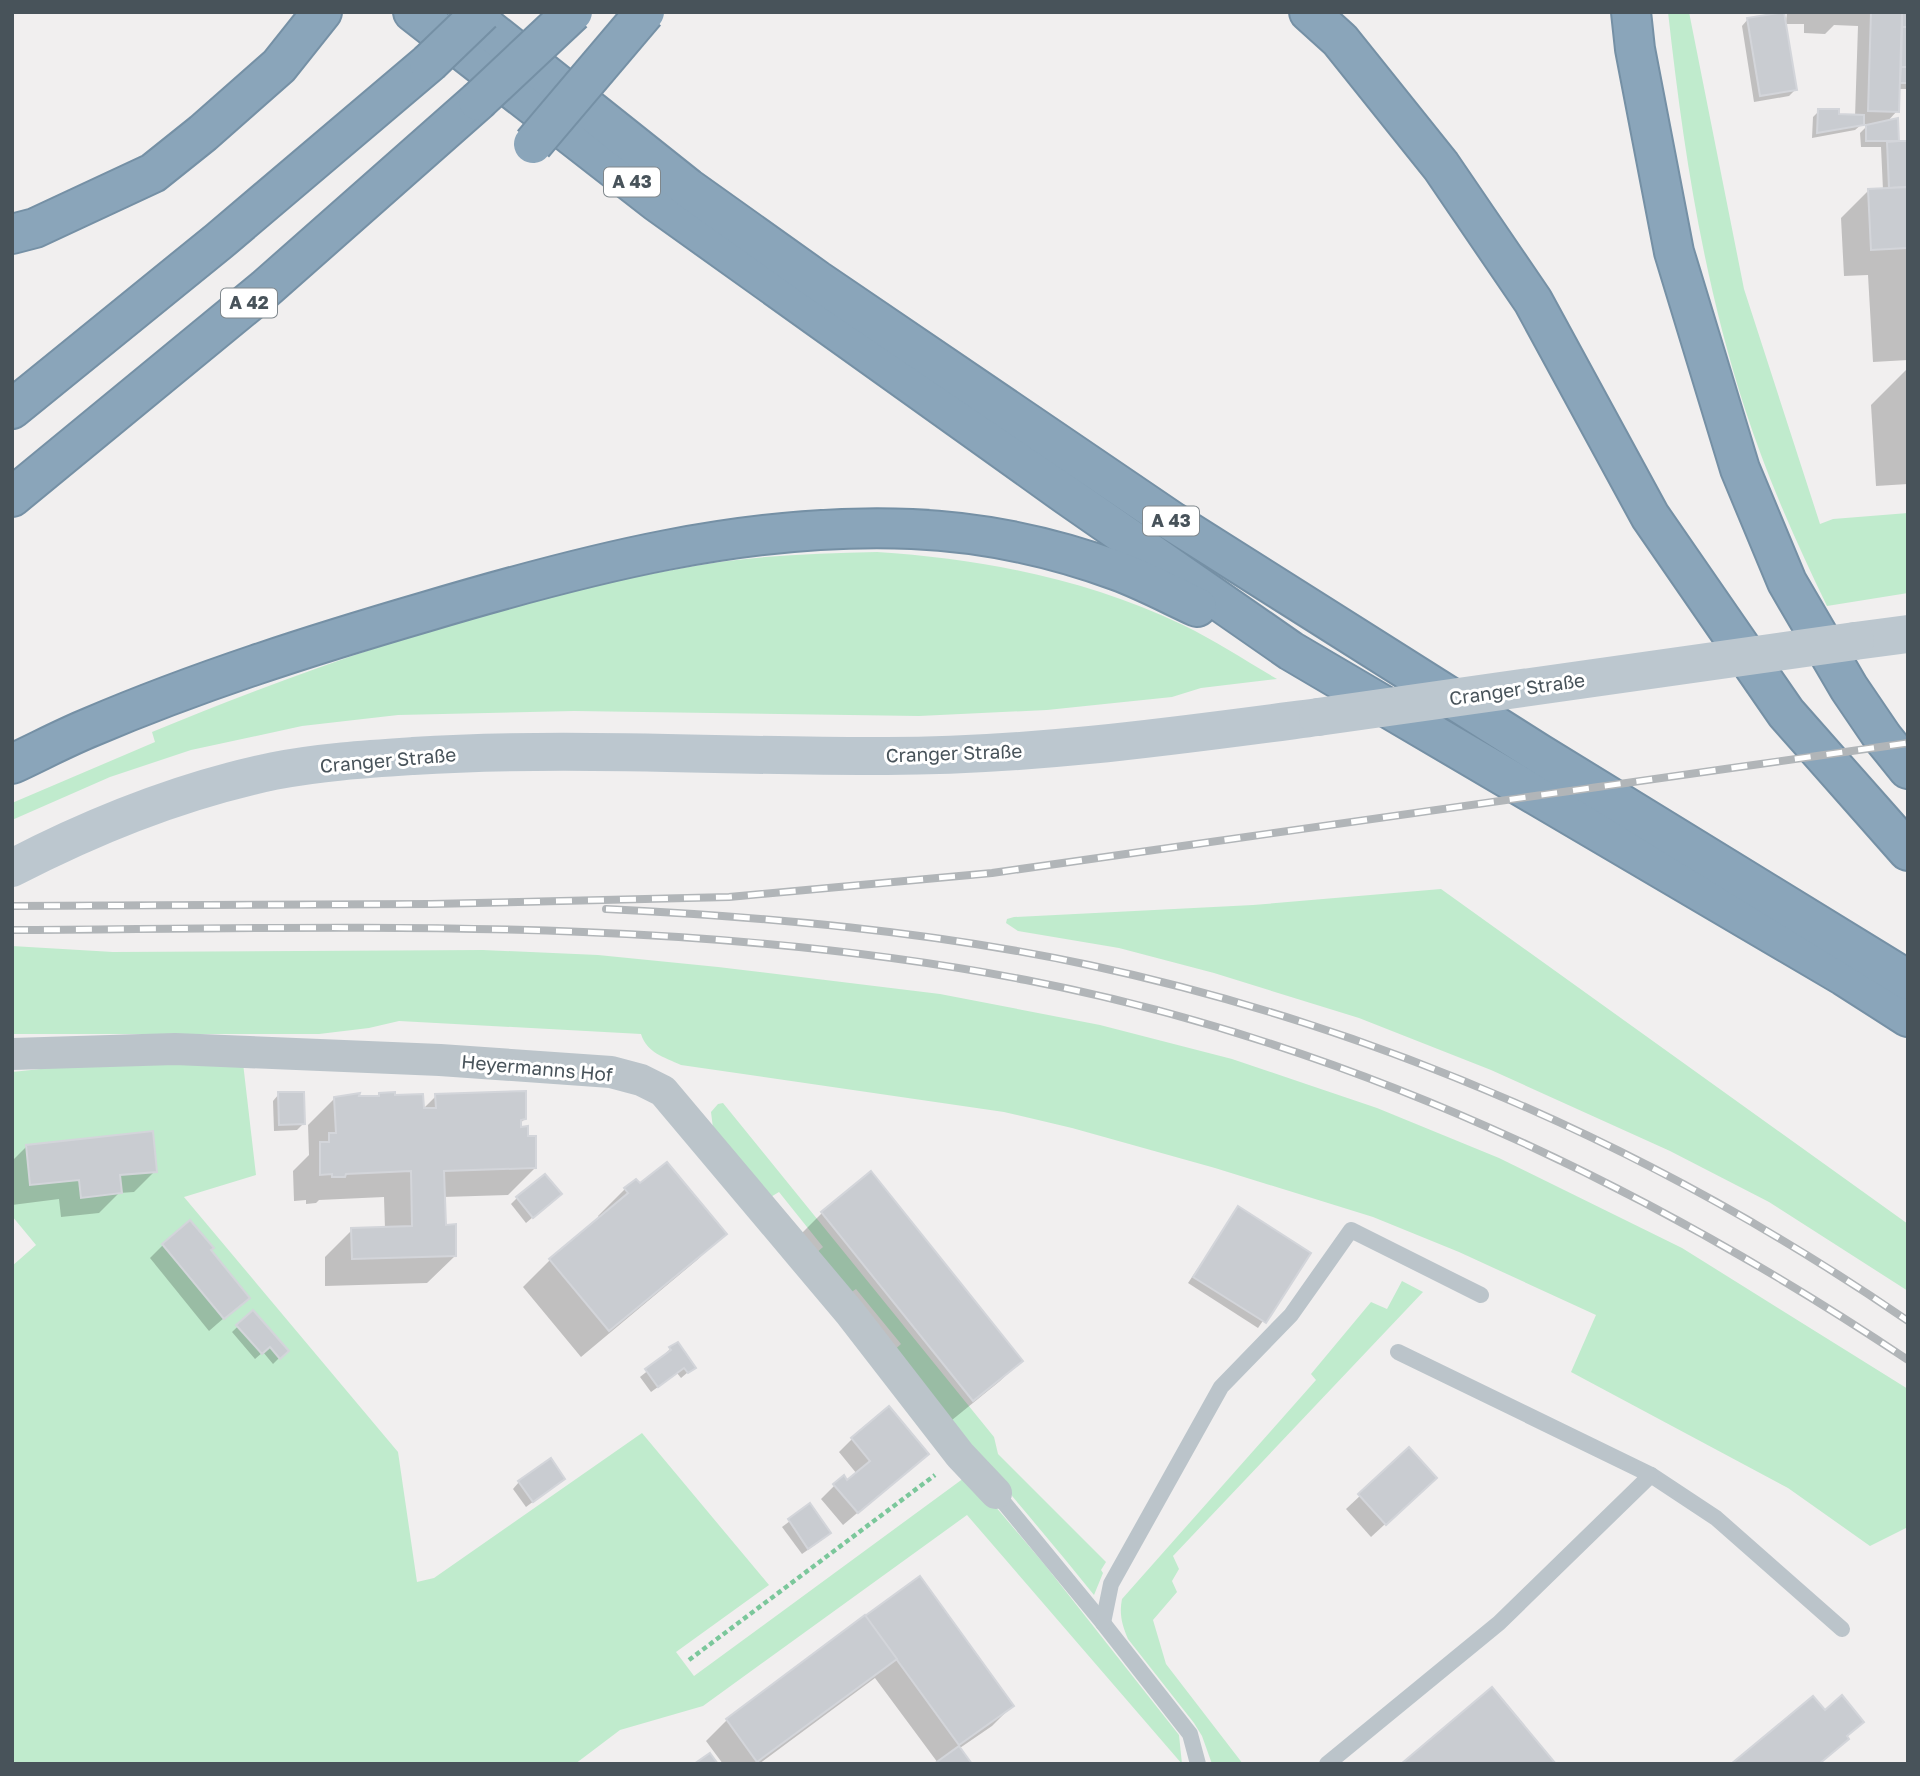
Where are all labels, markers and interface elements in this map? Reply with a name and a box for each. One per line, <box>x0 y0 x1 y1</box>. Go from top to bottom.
road number: A 43 <box>604 168 660 196</box>
road number: A 42 <box>221 288 277 318</box>
road number: A 43 <box>1143 506 1199 536</box>
street label: Cranger Straße <box>1448 668 1586 709</box>
street label: Cranger Straße <box>885 739 1023 766</box>
street label: Cranger Straße <box>319 742 457 777</box>
street label: Heyermanns Hof <box>460 1049 614 1086</box>

